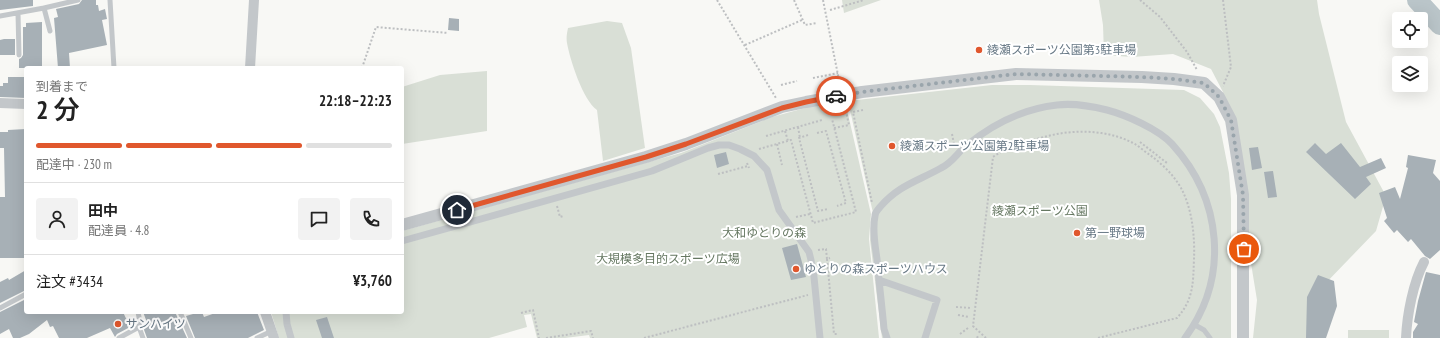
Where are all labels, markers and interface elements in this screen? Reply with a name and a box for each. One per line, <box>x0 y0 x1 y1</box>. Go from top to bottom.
map controls <box>1392 12 1428 92</box>
button: locate <box>1392 12 1428 48</box>
place label: 綾瀬スポーツ公園第3駐車場 <box>987 42 1136 57</box>
marker: 綾瀬スポーツ公園第3駐車場 <box>974 45 984 55</box>
button: layers <box>1392 56 1428 92</box>
courier <box>816 76 856 116</box>
text: 到着まで <box>36 78 88 95</box>
icon: car <box>825 85 847 107</box>
text: 22:18–22:23 <box>319 91 392 110</box>
text: 2 分 <box>36 93 80 126</box>
place label: 綾瀬スポーツ公園第2駐車場 <box>900 138 1049 153</box>
marker: 綾瀬スポーツ公園第2駐車場 <box>887 141 897 151</box>
text: 配達中 · 230 m <box>36 156 112 173</box>
pin <box>440 193 474 227</box>
button: person <box>36 198 78 240</box>
button: chat <box>298 198 340 240</box>
button: phone <box>350 198 392 240</box>
icon: home <box>446 199 468 221</box>
text: 田中 <box>88 201 118 220</box>
park label: 綾瀬スポーツ公園 <box>992 203 1088 218</box>
text: 配達員 · 4.8 <box>88 222 149 239</box>
park label: 大和ゆとりの森 <box>722 225 806 240</box>
place label: 第一野球場 <box>1085 225 1145 240</box>
marker: 第一野球場 <box>1072 228 1082 238</box>
pin <box>1227 232 1261 266</box>
icon: bag <box>1233 238 1255 260</box>
park label: 大規模多目的スポーツ広場 <box>596 251 740 266</box>
place label: ゆとりの森スポーツハウス <box>804 261 948 276</box>
marker: ゆとりの森スポーツハウス <box>791 264 801 274</box>
text: ¥3,760 <box>353 271 392 290</box>
text: 注文 #3434 <box>36 272 103 291</box>
place label: サンハイツ <box>126 316 186 331</box>
marker: サンハイツ <box>113 319 123 329</box>

